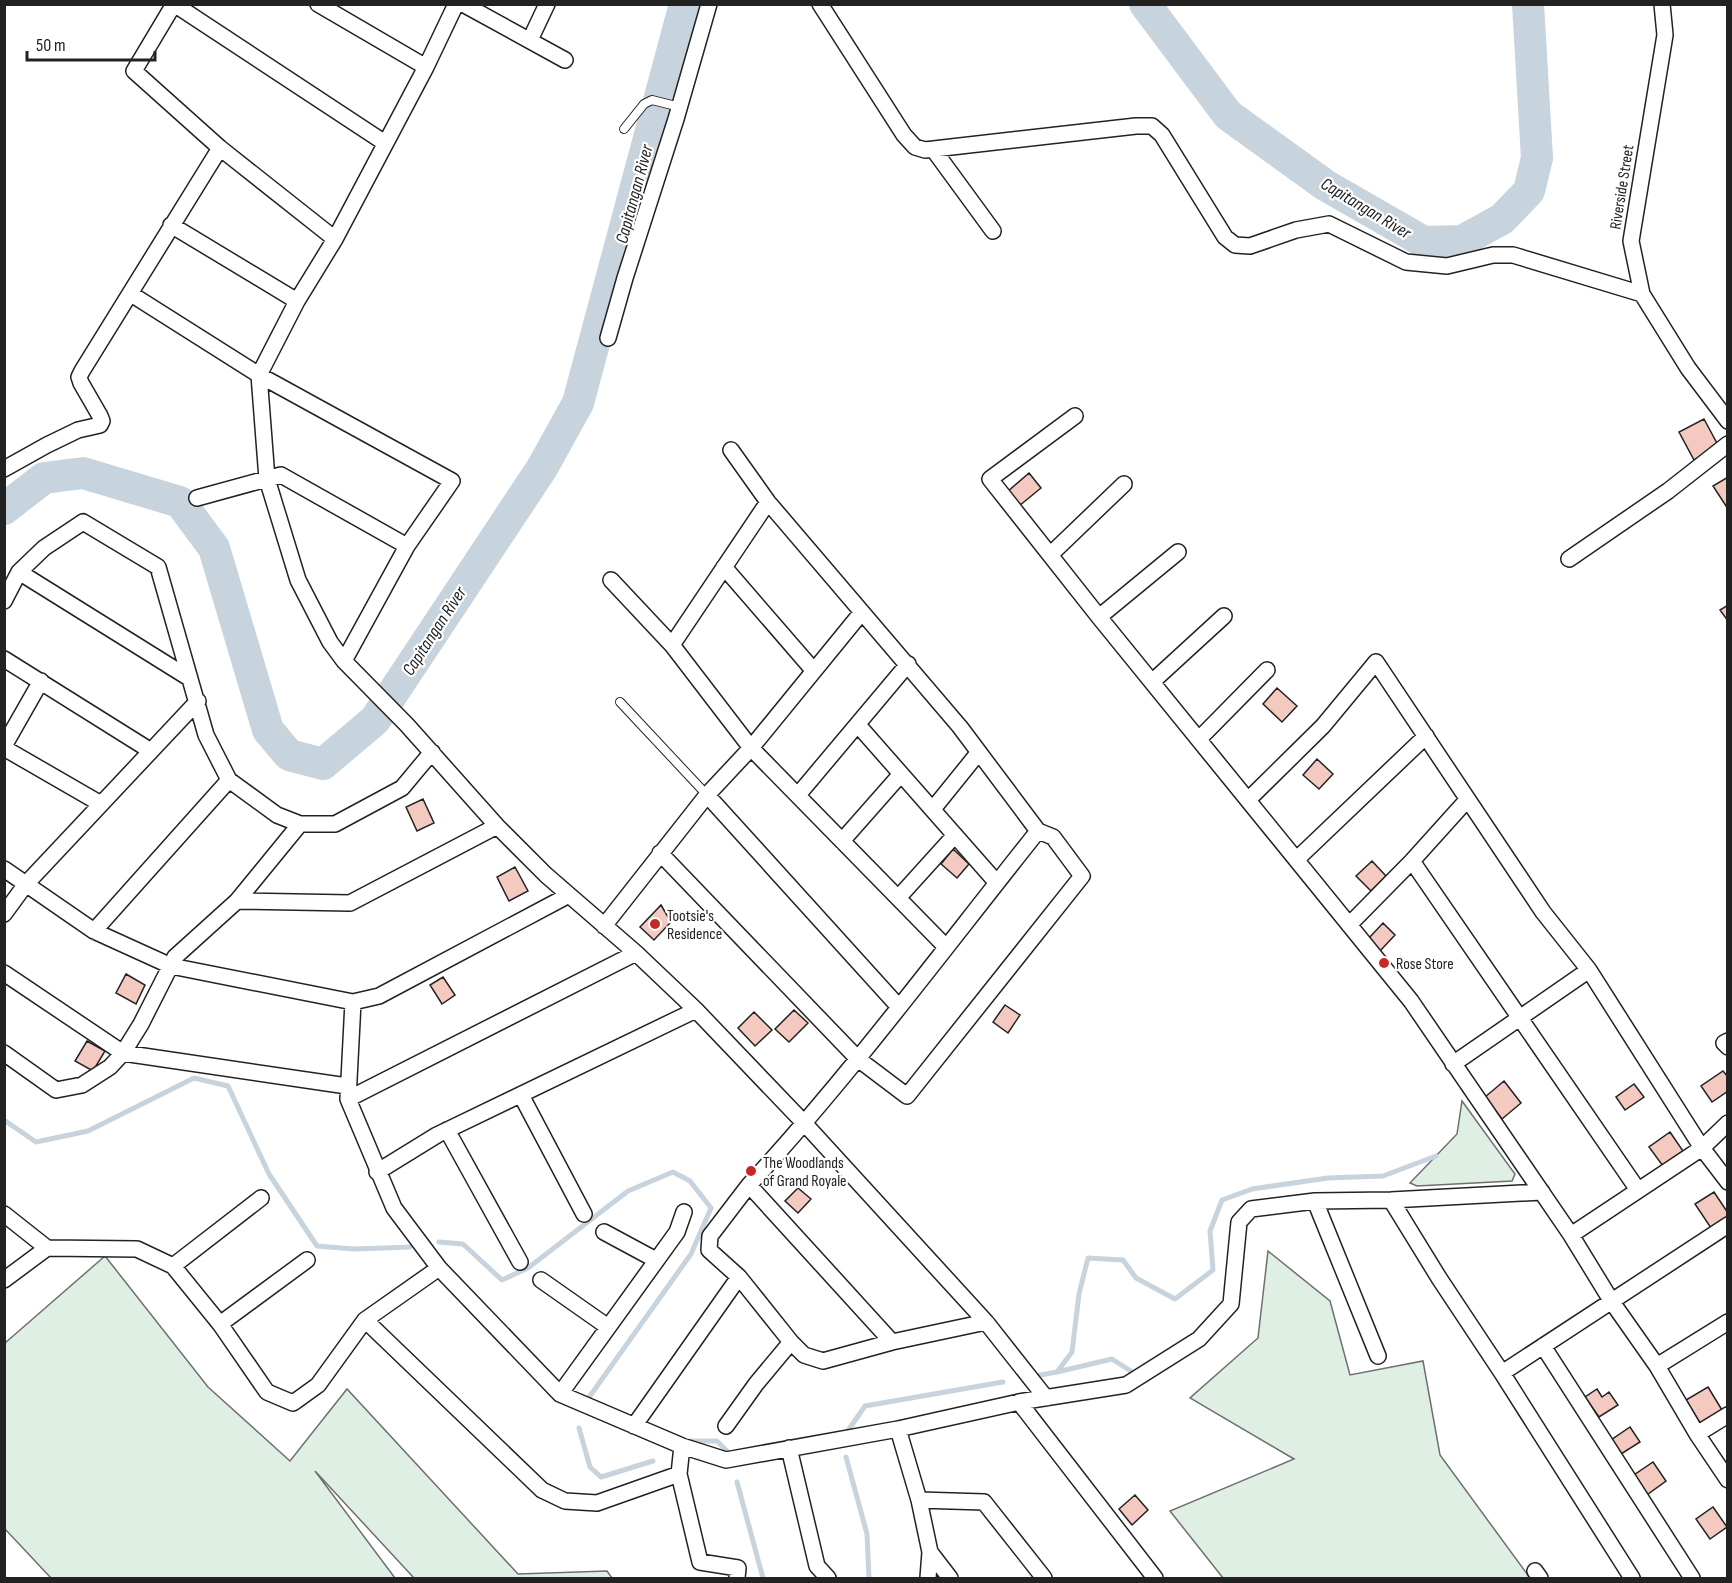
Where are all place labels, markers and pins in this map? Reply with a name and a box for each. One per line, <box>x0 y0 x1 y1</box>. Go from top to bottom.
place label: Tootsie's Residence <box>667 907 722 944</box>
marker: Tootsie's Residence <box>648 917 662 931</box>
place label: Rose Store <box>1396 955 1454 974</box>
marker: Rose Store <box>1377 956 1391 970</box>
place label: The Woodlands of Grand Royale <box>763 1154 847 1191</box>
marker: The Woodlands of Grand Royale <box>744 1164 758 1178</box>

